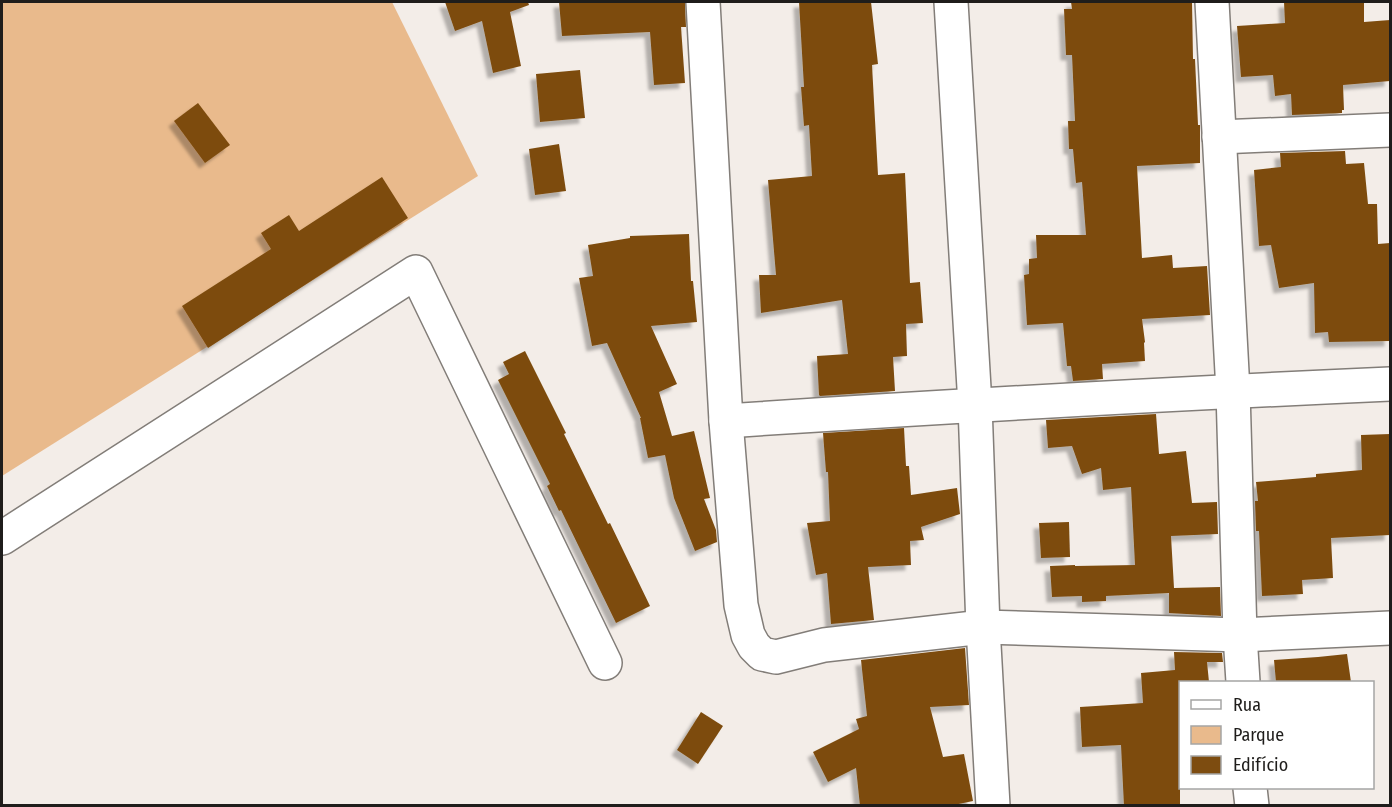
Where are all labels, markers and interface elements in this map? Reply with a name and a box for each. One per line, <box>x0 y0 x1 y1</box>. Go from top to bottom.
legend <box>1179 681 1374 789</box>
text: Rua <box>1233 694 1261 716</box>
text: Parque <box>1233 724 1284 746</box>
text: Edifício <box>1233 754 1288 776</box>

